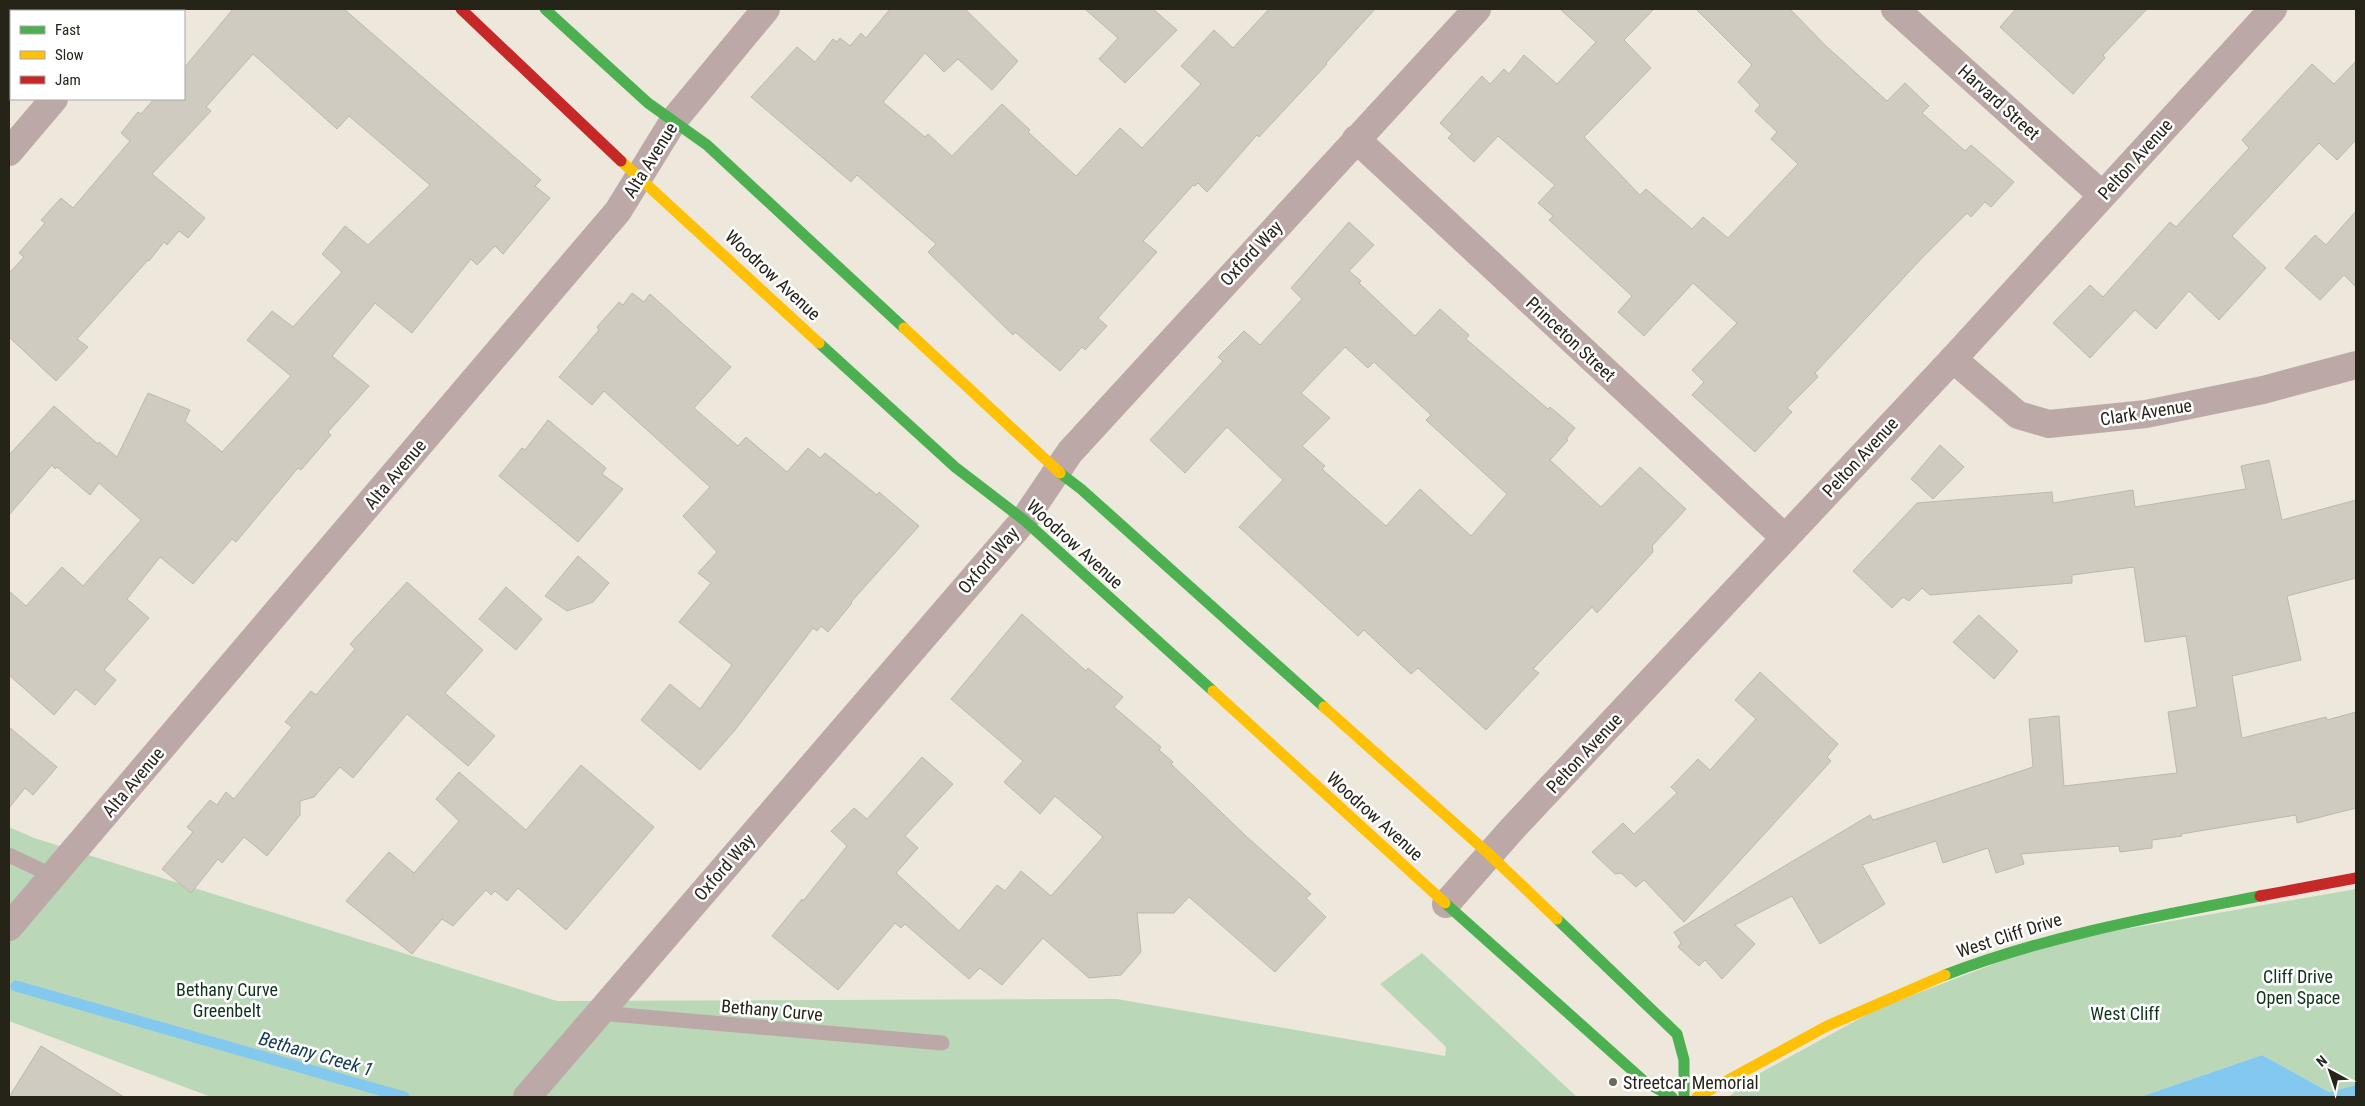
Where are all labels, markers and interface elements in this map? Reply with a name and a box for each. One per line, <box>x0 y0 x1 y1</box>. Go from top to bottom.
legend <box>10 10 185 100</box>
text: Fast <box>55 21 80 39</box>
text: Slow <box>55 46 84 64</box>
street label: Harvard Street <box>1954 60 2044 144</box>
text: Jam <box>55 71 81 89</box>
street label: Pelton Avenue <box>2093 114 2177 204</box>
street label: Alta Avenue <box>619 119 681 201</box>
street label: Oxford Way <box>1216 216 1287 290</box>
street label: Woodrow Avenue <box>721 226 825 324</box>
street label: Princeton Street <box>1522 292 1620 386</box>
street label: Clark Avenue <box>2099 394 2193 430</box>
street label: Pelton Avenue <box>1818 413 1902 501</box>
street label: Alta Avenue <box>360 435 430 513</box>
street label: Woodrow Avenue <box>1022 495 1128 593</box>
street label: Oxford Way <box>953 522 1023 598</box>
street label: Pelton Avenue <box>1542 709 1626 797</box>
street label: Alta Avenue <box>98 743 168 821</box>
street label: Woodrow Avenue <box>1322 767 1428 865</box>
street label: Oxford Way <box>689 829 759 905</box>
street label: West Cliff Drive <box>1954 908 2064 962</box>
park label: Cliff Drive Open Space <box>2256 966 2340 1008</box>
park label: Bethany Curve Greenbelt <box>176 979 278 1021</box>
street label: Bethany Curve <box>720 995 824 1025</box>
park label: West Cliff <box>2090 1003 2160 1024</box>
water label: Bethany Creek 1 <box>256 1027 376 1081</box>
north arrow <box>2305 1046 2355 1096</box>
text: N <box>2313 1052 2330 1070</box>
place label: Streetcar Memorial <box>1623 1072 1759 1093</box>
marker: Streetcar Memorial <box>1607 1076 1619 1088</box>

